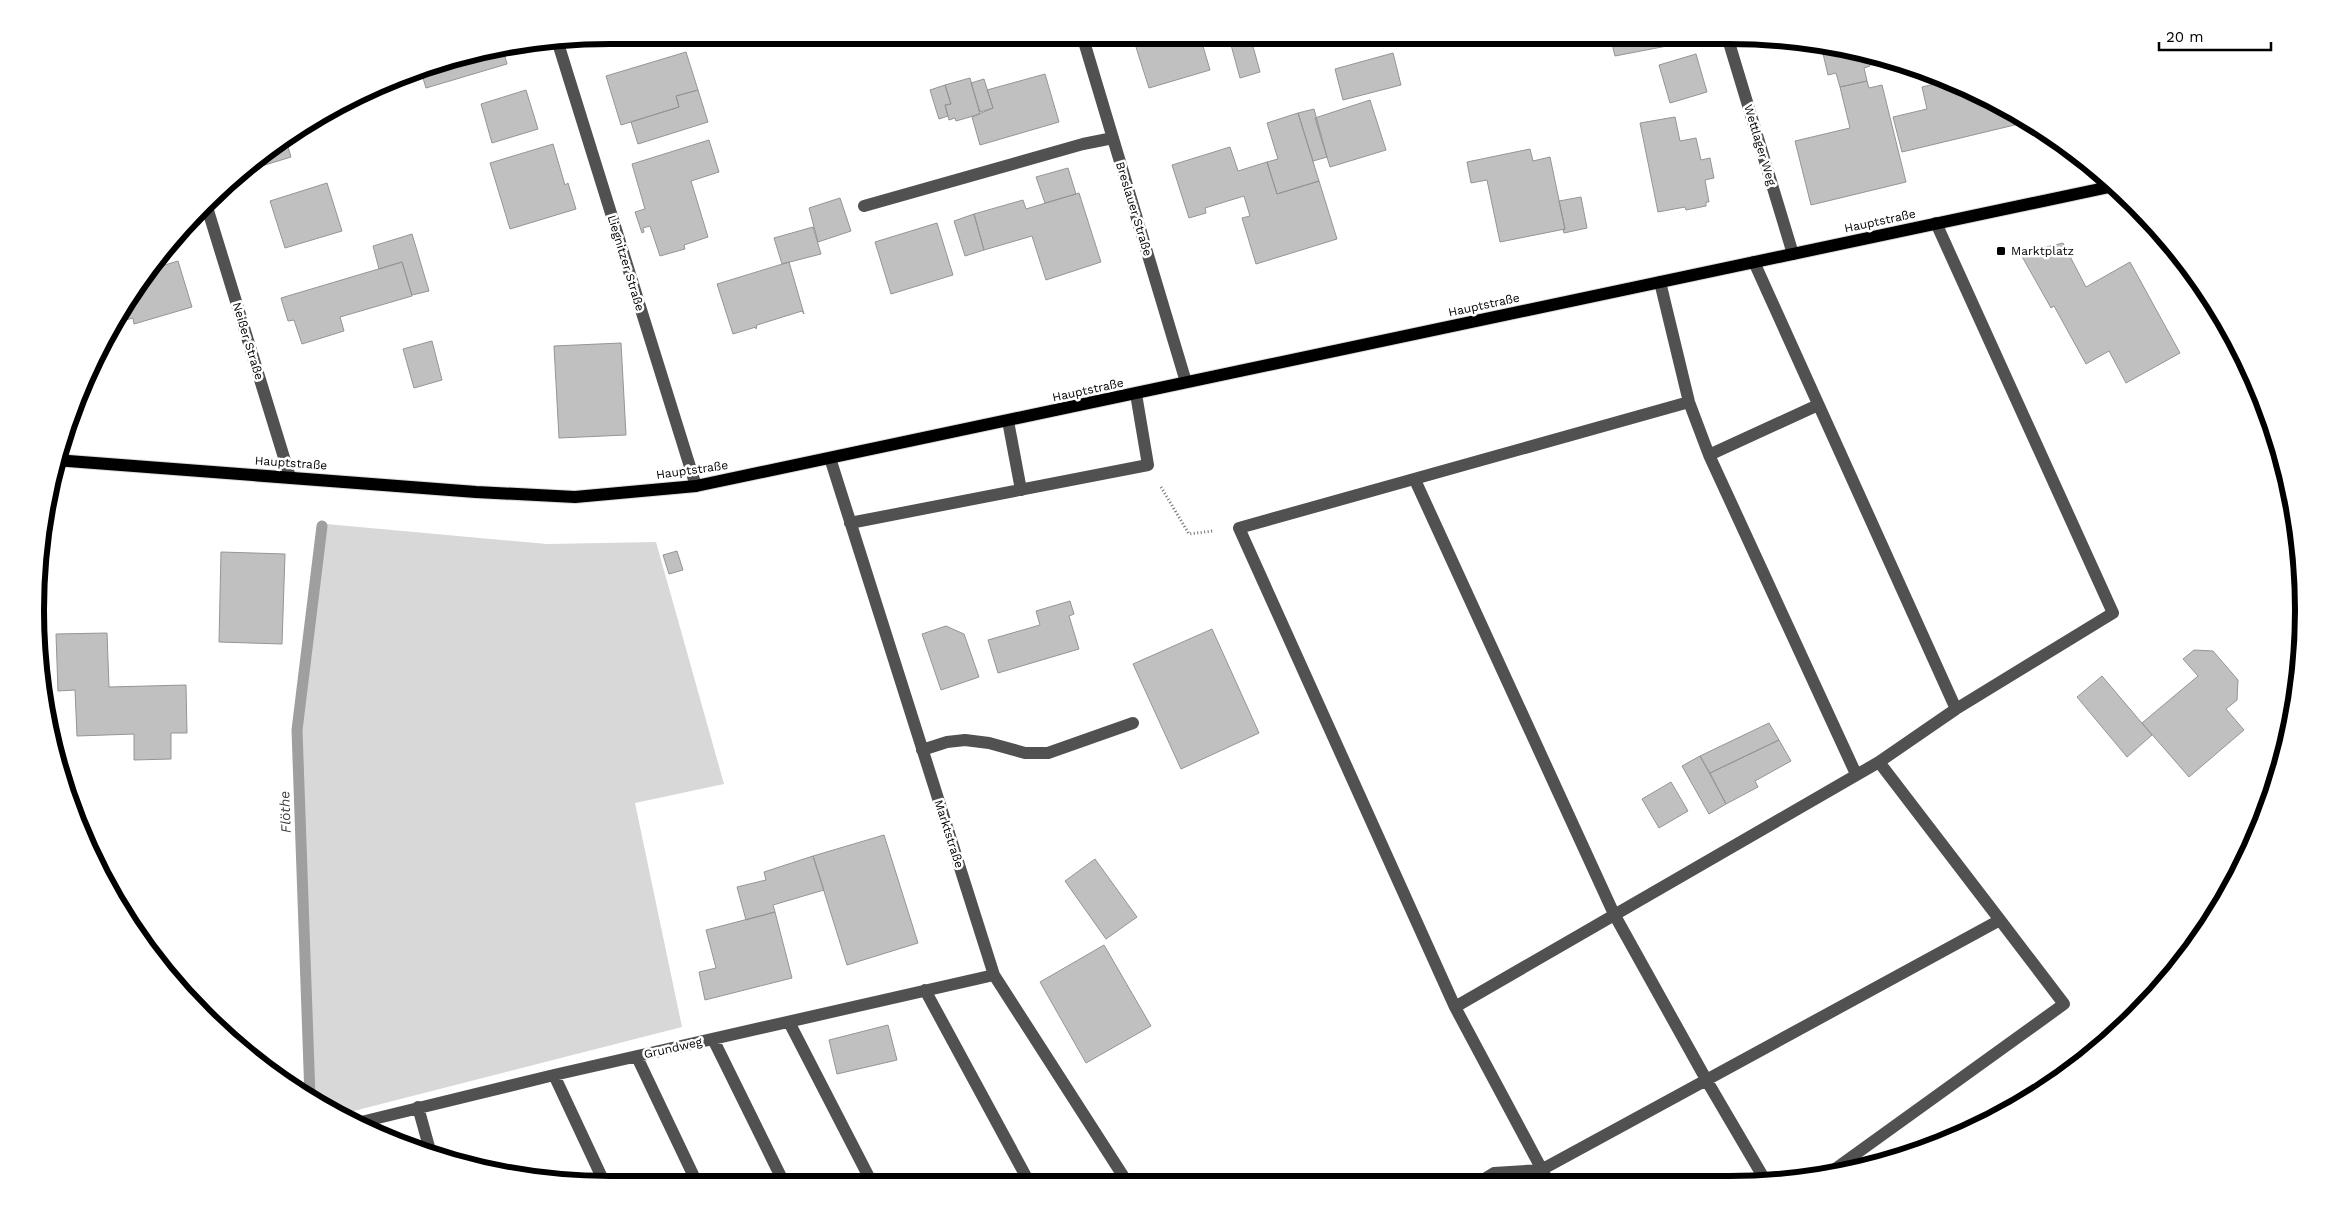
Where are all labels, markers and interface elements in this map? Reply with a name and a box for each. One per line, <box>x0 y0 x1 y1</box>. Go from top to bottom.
scale bar <box>2159 20 2272 52</box>
text: 20 m <box>2166 28 2204 46</box>
street label: Wettlager Weg <box>1741 103 1779 188</box>
street label: Breslauer Straße <box>1113 160 1155 258</box>
street label: Hauptstraße <box>1843 207 1917 235</box>
street label: Liegnitzer Straße <box>605 213 647 313</box>
place label: Marktplatz <box>2011 244 2074 258</box>
marker: Marktplatz <box>1995 245 2007 257</box>
street label: Hauptstraße <box>1447 291 1521 319</box>
street label: Neißer Straße <box>230 300 266 382</box>
street label: Hauptstraße <box>1051 376 1125 404</box>
street label: Hauptstraße <box>254 453 328 473</box>
street label: Hauptstraße <box>655 458 729 482</box>
water label: Flöthe <box>276 791 294 833</box>
street label: Marktstraße <box>931 798 967 870</box>
street label: Grundweg <box>643 1034 704 1061</box>

